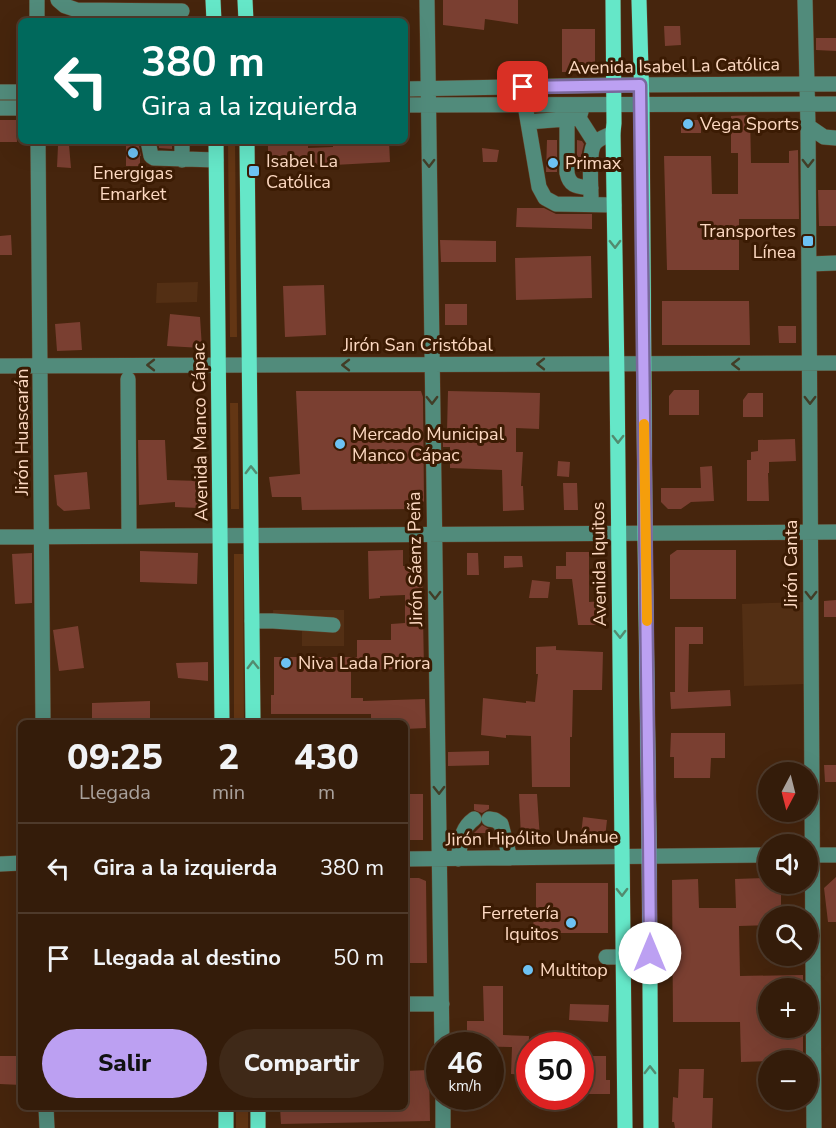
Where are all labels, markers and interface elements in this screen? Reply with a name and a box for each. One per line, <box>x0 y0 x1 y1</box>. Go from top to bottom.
text: 380 m <box>141 34 265 91</box>
icon: left <box>42 42 120 120</box>
street label: Avenida Isabel La Católica <box>568 52 780 80</box>
pin <box>497 61 548 112</box>
icon: arrive <box>506 70 539 103</box>
text: Gira a la izquierda <box>141 88 358 125</box>
place label: Vega Sports <box>699 112 799 136</box>
marker: Vega Sports <box>681 117 695 131</box>
marker: Energigas Emarket <box>126 146 140 160</box>
place label: Isabel La Católica <box>266 149 338 194</box>
place label: Primax <box>565 151 622 175</box>
marker: Primax <box>546 156 560 170</box>
one-way arrow <box>802 158 814 167</box>
one-way arrow <box>423 159 435 168</box>
place label: Energigas Emarket <box>93 161 173 206</box>
marker: Isabel La Católica <box>247 164 261 178</box>
place label: Transportes Línea <box>700 219 796 264</box>
marker: Transportes Línea <box>801 234 815 248</box>
one-way arrow <box>609 240 621 249</box>
street label: Jirón San Cristóbal <box>342 333 493 357</box>
street label: Avenida Manco Cápac <box>186 343 214 521</box>
one-way arrow <box>536 358 545 370</box>
one-way arrow <box>731 358 740 370</box>
one-way arrow <box>146 359 155 371</box>
one-way arrow <box>341 359 350 371</box>
street label: Jirón Huascarán <box>10 368 34 497</box>
one-way arrow <box>803 395 816 404</box>
one-way arrow <box>426 396 438 405</box>
place label: Mercado Municipal Manco Cápac <box>352 422 505 467</box>
one-way arrow <box>612 435 624 444</box>
marker: Mercado Municipal Manco Cápac <box>333 437 347 451</box>
one-way arrow <box>245 465 257 474</box>
street label: Jirón Sáenz Peña <box>402 491 428 628</box>
street label: Avenida Iquitos <box>586 501 612 627</box>
street label: Jirón Canta <box>779 520 803 609</box>
one-way arrow <box>805 590 817 599</box>
one-way arrow <box>429 591 441 600</box>
one-way arrow <box>613 630 626 639</box>
place label: Niva Lada Priora <box>298 651 430 675</box>
marker: Niva Lada Priora <box>279 656 293 670</box>
one-way arrow <box>247 660 259 669</box>
text: 09:25 <box>67 733 163 782</box>
text: 2 <box>218 733 239 782</box>
text: 430 <box>294 733 359 782</box>
north arrow <box>758 762 818 822</box>
map controls <box>758 762 818 1110</box>
text: Llegada <box>79 779 151 806</box>
text: min <box>212 779 245 806</box>
text: m <box>318 779 335 806</box>
one-way arrow <box>432 786 445 795</box>
street label: Jirón Hipólito Unánue <box>444 824 619 852</box>
button: sound <box>758 834 818 894</box>
icon: left <box>42 852 75 885</box>
text: Gira a la izquierda <box>93 853 277 883</box>
text: 380 m <box>320 853 384 883</box>
one-way arrow <box>616 888 629 897</box>
place label: Ferretería Iquitos <box>482 901 559 946</box>
button: search <box>758 906 818 966</box>
marker: Ferretería Iquitos <box>564 916 578 930</box>
position arrow <box>618 921 682 985</box>
icon: arrive <box>42 942 75 975</box>
text: Llegada al destino <box>93 943 281 973</box>
text: 50 m <box>333 943 384 973</box>
place label: Multitop <box>540 958 608 982</box>
marker: Multitop <box>521 963 535 977</box>
button: + <box>758 978 818 1038</box>
button: Salir <box>42 1029 207 1098</box>
button: Compartir <box>219 1029 384 1098</box>
speed limit sign: 50 <box>516 1032 594 1110</box>
text: 46 <box>447 1043 483 1084</box>
button: − <box>758 1050 818 1110</box>
one-way arrow <box>644 1065 656 1074</box>
text: km/h <box>448 1076 482 1096</box>

